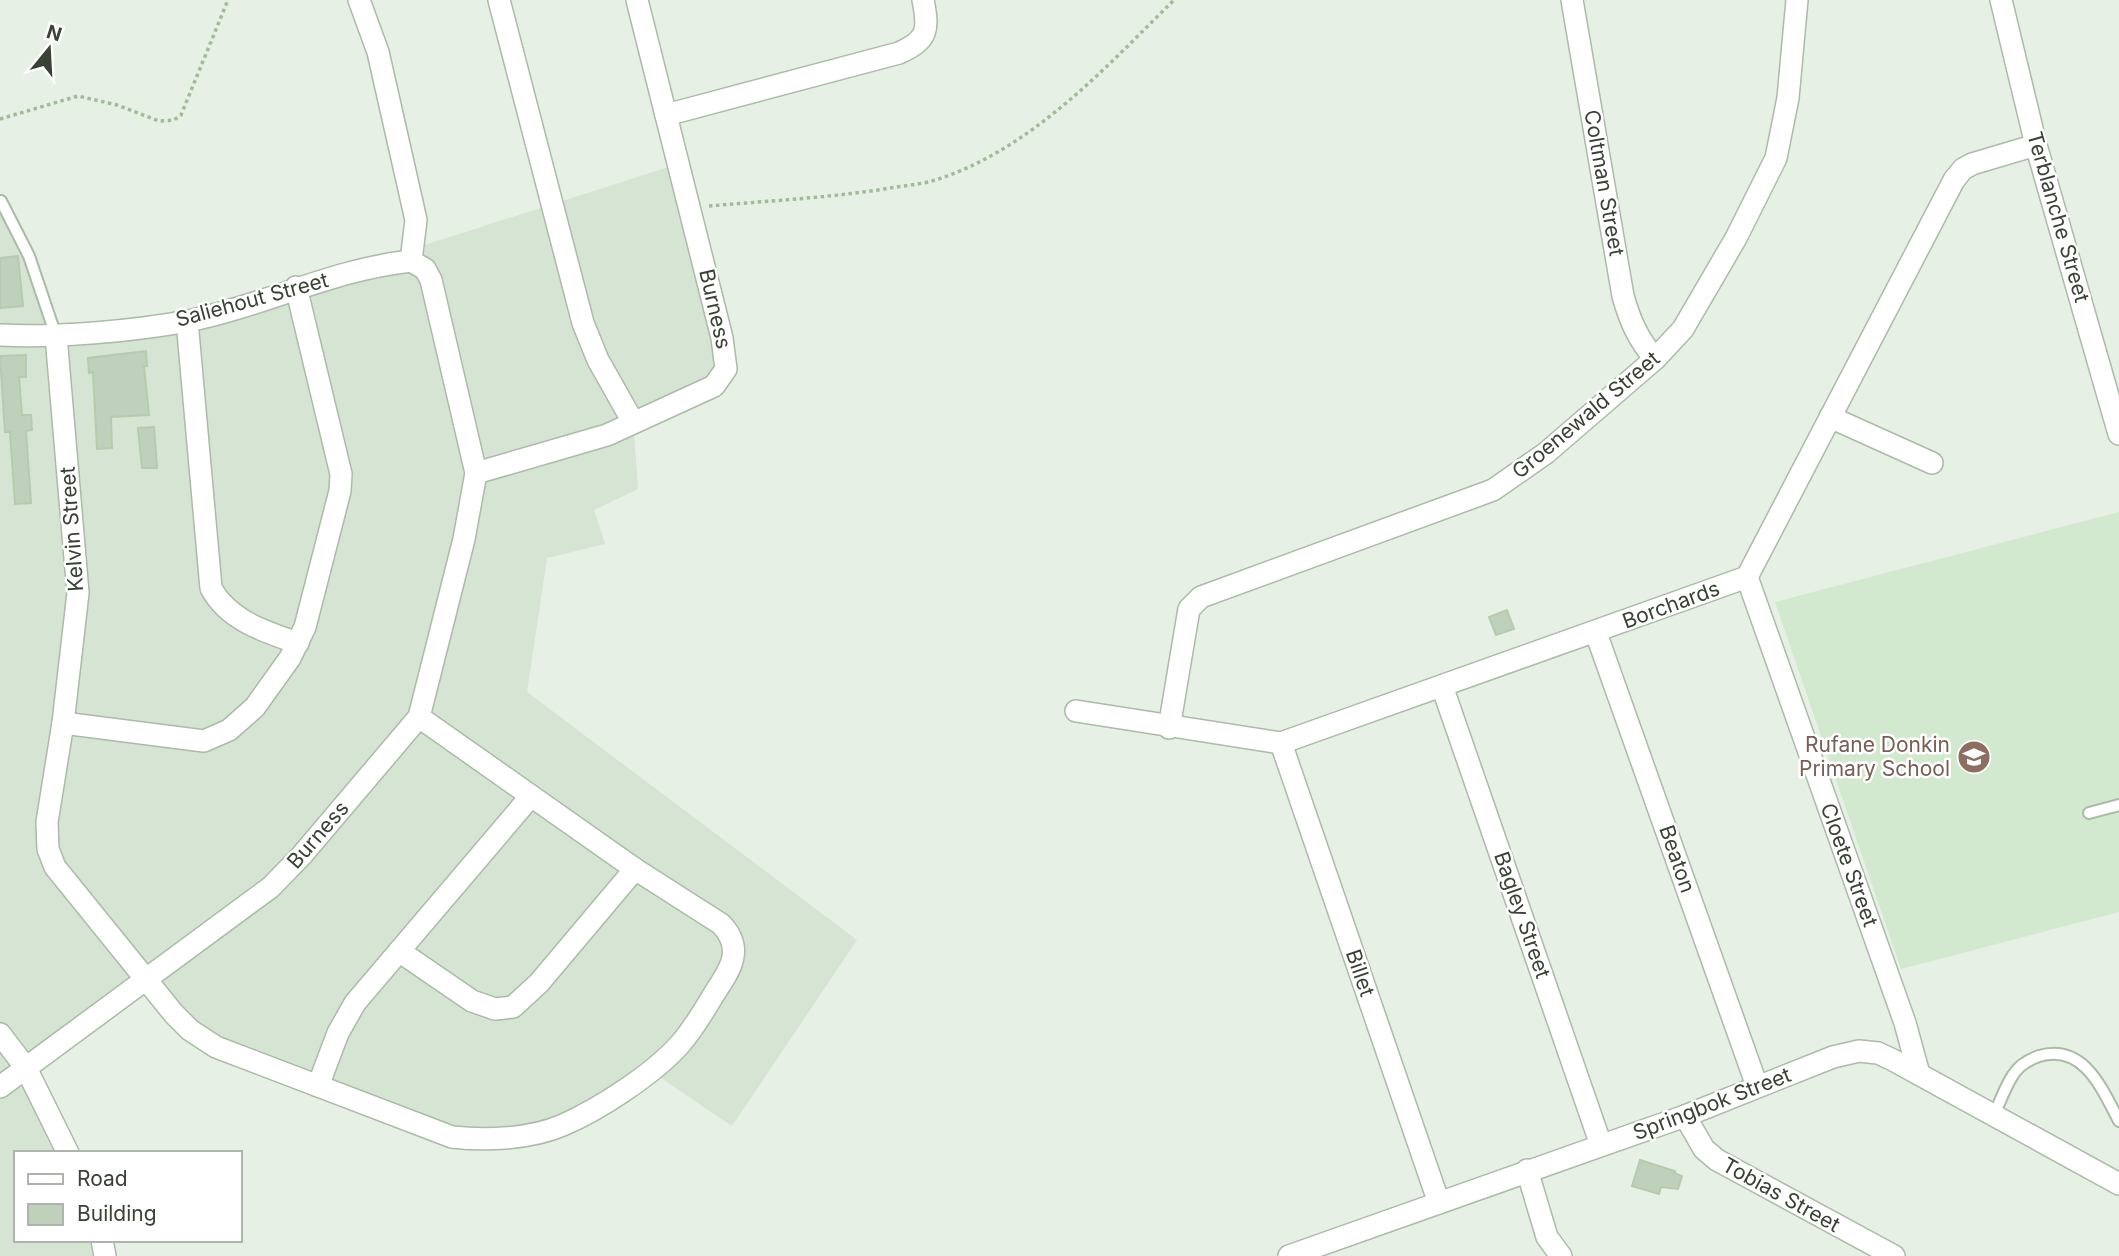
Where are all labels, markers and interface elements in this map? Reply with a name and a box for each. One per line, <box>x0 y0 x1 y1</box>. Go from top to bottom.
north arrow <box>14 14 84 84</box>
text: N <box>44 20 65 46</box>
street label: Coltman Street <box>1579 108 1630 258</box>
street label: Terblanche Street <box>2022 129 2095 305</box>
street label: Saliehout Street <box>173 267 331 332</box>
street label: Burness <box>694 267 737 351</box>
street label: Groenewald Street <box>1507 346 1664 483</box>
street label: Kelvin Street <box>55 466 88 592</box>
street label: Borchards <box>1619 575 1723 634</box>
place label: Rufane Donkin Primary School <box>1799 732 1950 781</box>
school or university icon: Rufane Donkin Primary School <box>1955 738 1993 776</box>
street label: Burness <box>282 796 354 874</box>
street label: Cloete Street <box>1816 800 1883 930</box>
street label: Beaton <box>1654 822 1701 896</box>
street label: Bagley Street <box>1489 848 1556 982</box>
street label: Billet <box>1341 946 1380 1000</box>
street label: Springbok Street <box>1629 1062 1794 1145</box>
legend <box>14 1151 242 1242</box>
street label: Tobias Street <box>1718 1152 1844 1237</box>
text: Road <box>77 1166 128 1191</box>
text: Building <box>77 1201 157 1226</box>

